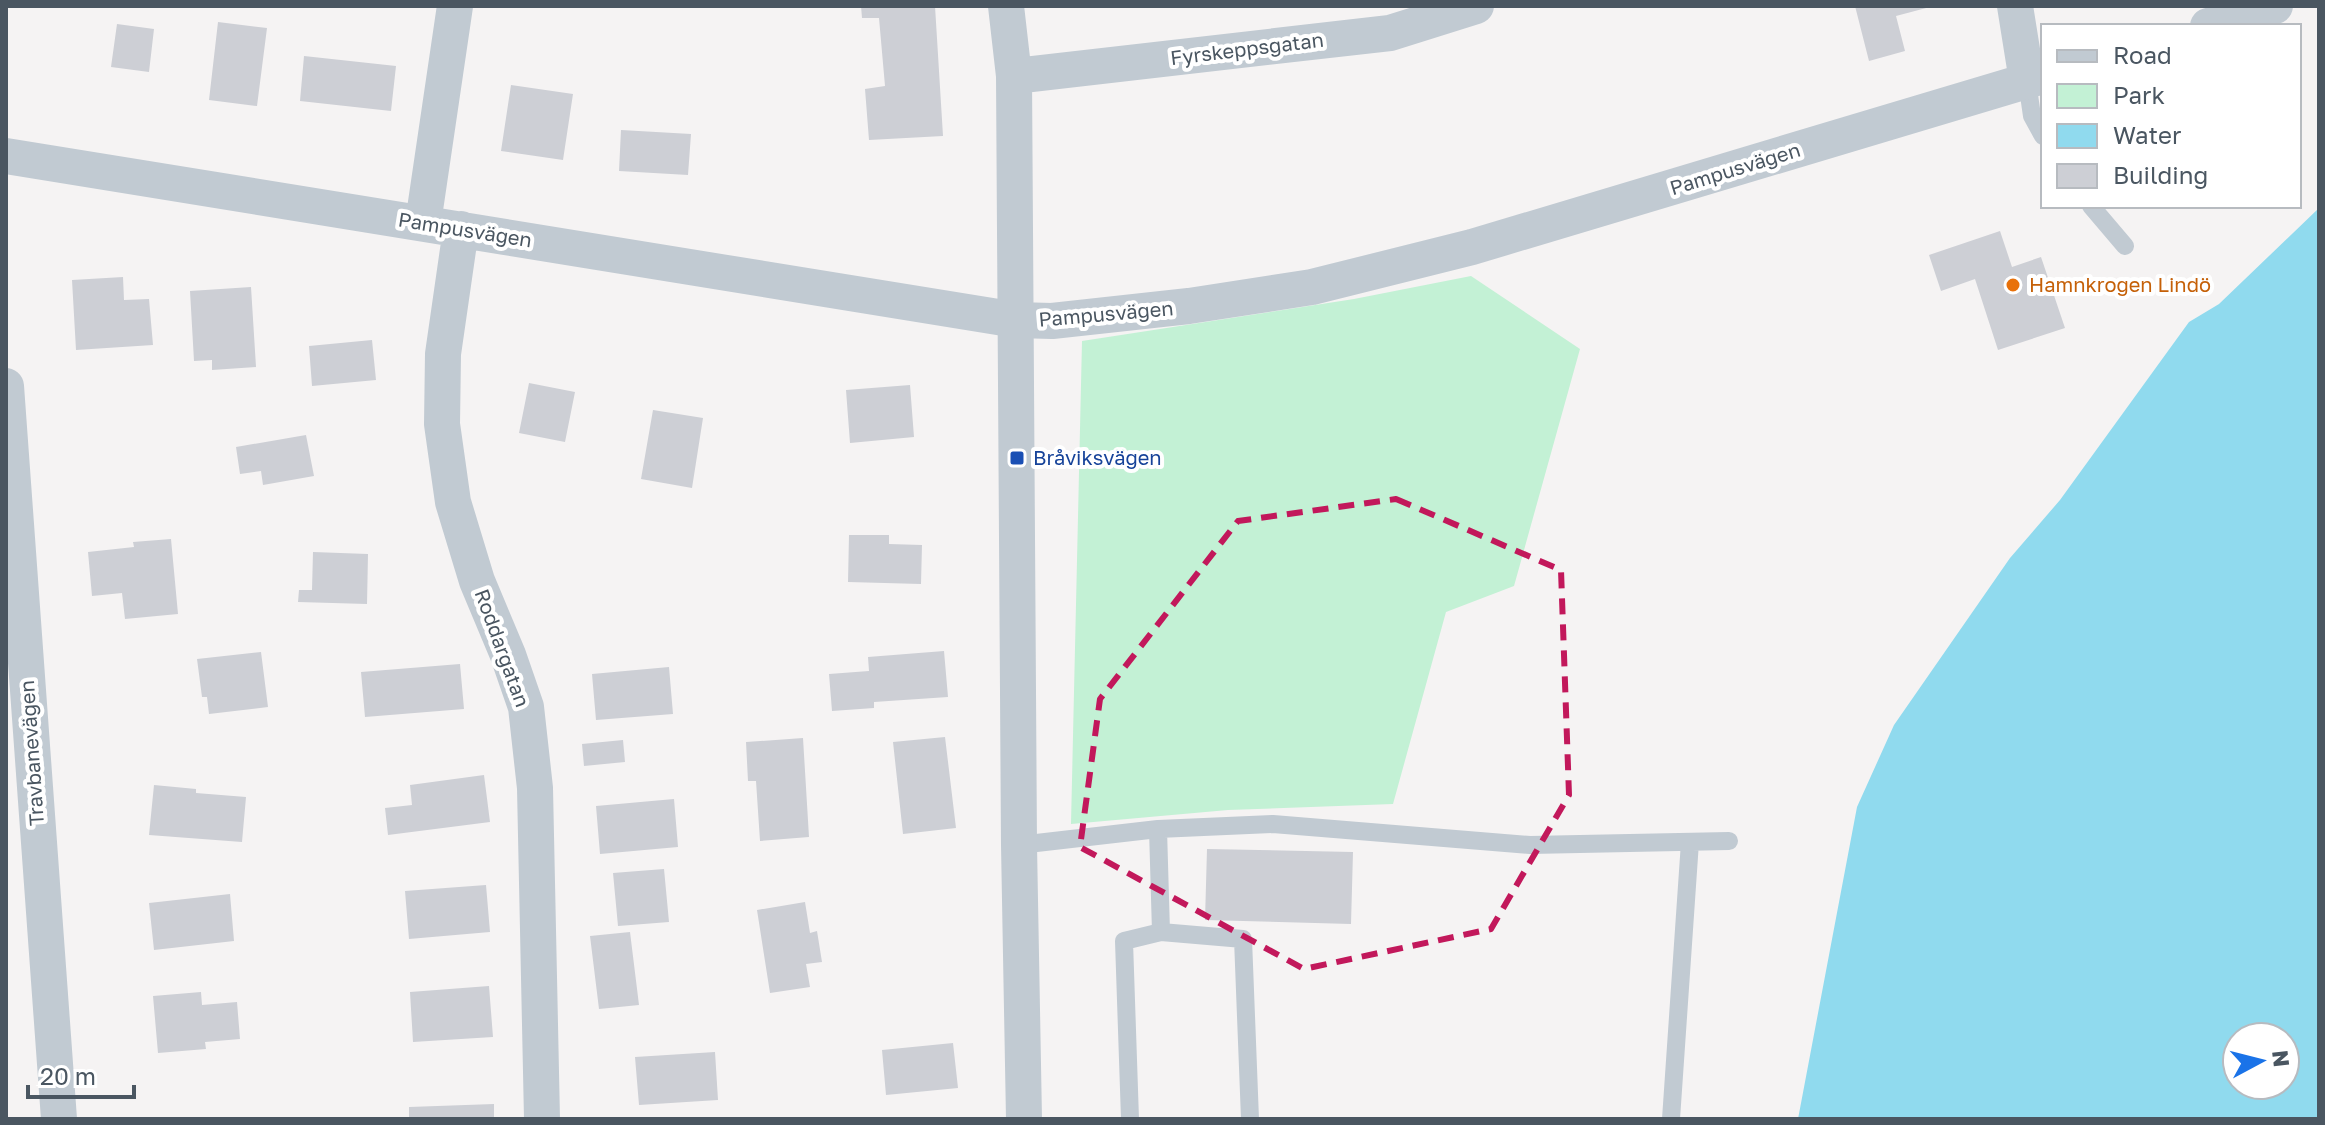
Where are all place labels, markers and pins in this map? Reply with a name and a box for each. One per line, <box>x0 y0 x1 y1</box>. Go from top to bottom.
place label: Hamnkrogen Lindö <box>2029 272 2211 296</box>
marker: Hamnkrogen Lindö <box>2004 276 2022 294</box>
place label: Bråviksvägen <box>1033 445 1162 469</box>
marker: Bråviksvägen <box>1008 449 1026 467</box>

